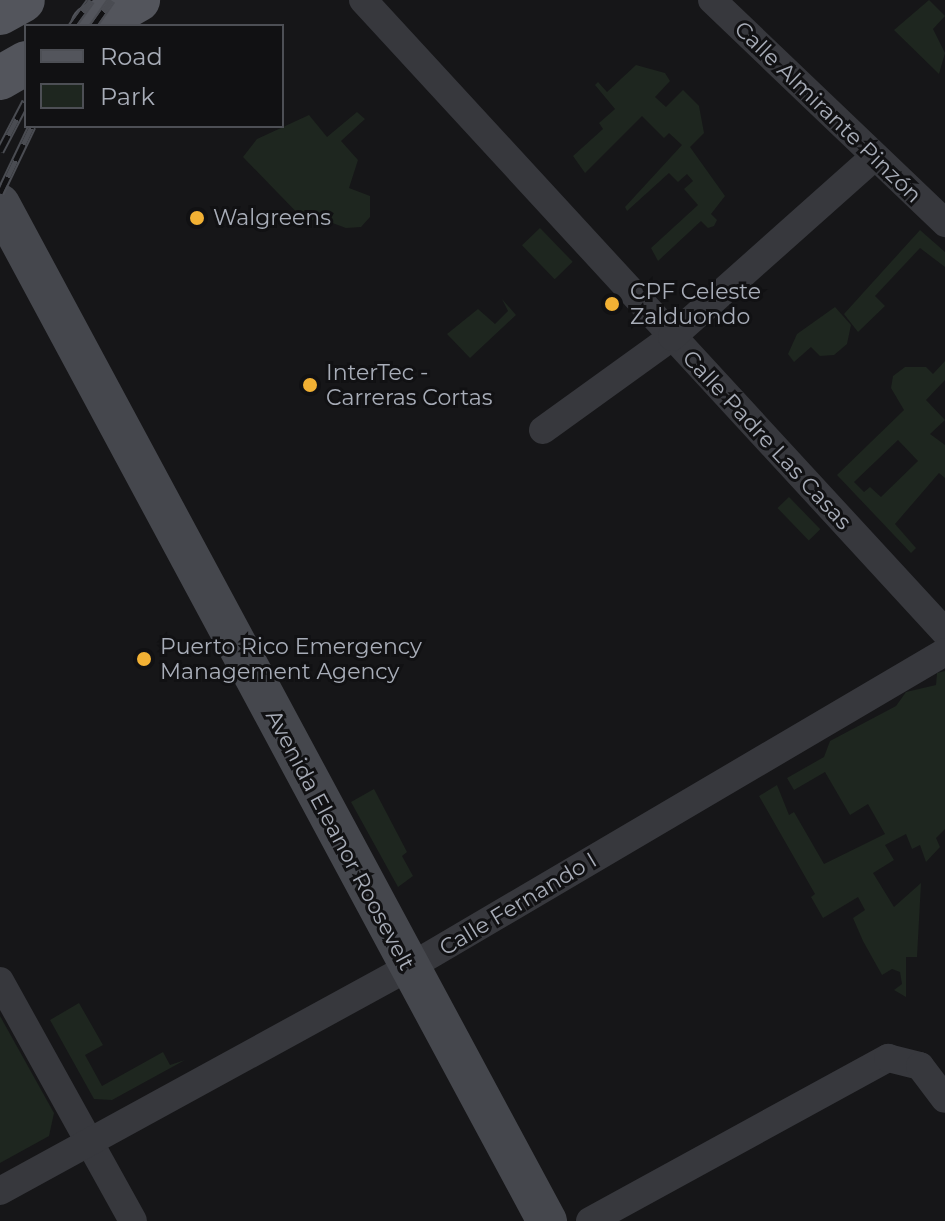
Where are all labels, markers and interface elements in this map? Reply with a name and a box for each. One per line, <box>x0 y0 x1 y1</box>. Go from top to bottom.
street label: Calle Almirante Pinzón <box>729 16 927 208</box>
legend <box>24 24 284 128</box>
text: Road <box>100 42 163 71</box>
text: Park <box>100 82 155 111</box>
place label: Walgreens <box>213 205 331 231</box>
marker: Walgreens <box>188 209 206 227</box>
place label: CPF Celeste Zalduondo <box>630 278 761 330</box>
marker: CPF Celeste Zalduondo <box>601 293 623 315</box>
street label: Calle Padre Las Casas <box>677 345 857 535</box>
place label: InterTec - Carreras Cortas <box>326 359 493 410</box>
marker: InterTec - Carreras Cortas <box>301 376 319 394</box>
place label: Puerto Rico Emergency Management Agency <box>160 633 422 684</box>
marker: Puerto Rico Emergency Management Agency <box>135 650 153 668</box>
street label: Avenida Eleanor Roosevelt <box>260 705 420 975</box>
street label: Calle Fernando I <box>435 847 601 961</box>

